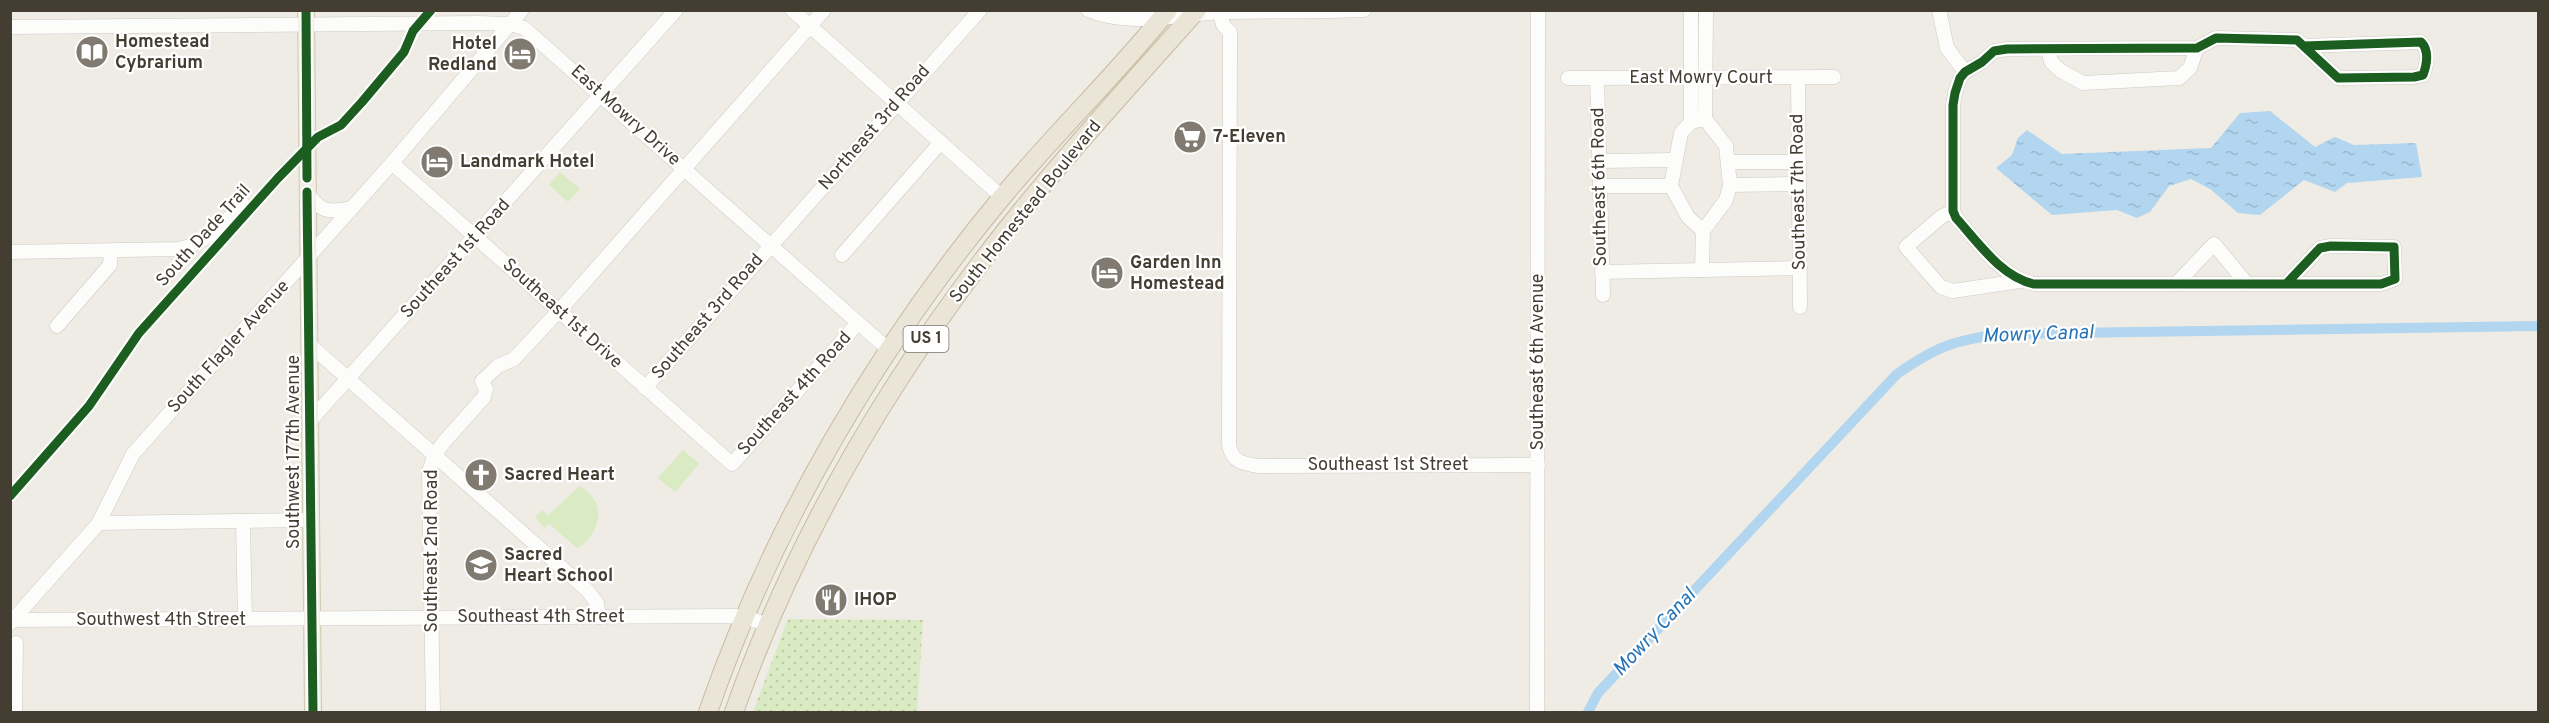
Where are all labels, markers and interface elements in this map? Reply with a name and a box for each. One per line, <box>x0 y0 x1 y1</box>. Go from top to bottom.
place label: Homestead Cybrarium <box>115 31 210 75</box>
place label: Hotel Redland <box>428 33 497 77</box>
library icon: Homestead Cybrarium <box>74 34 110 70</box>
hotel icon: Hotel Redland <box>502 36 538 72</box>
street label: East Mowry Drive <box>565 61 685 171</box>
street label: Northeast 3rd Road <box>814 61 936 195</box>
street label: East Mowry Court <box>1629 67 1773 90</box>
street label: Southeast 6th Road <box>1587 107 1613 267</box>
street label: Southeast 7th Road <box>1786 114 1812 270</box>
street label: South Homestead Boulevard <box>945 116 1107 308</box>
supermarket icon: 7-Eleven <box>1172 119 1208 155</box>
place label: 7-Eleven <box>1213 126 1286 149</box>
hotel icon: Landmark Hotel <box>419 144 455 180</box>
place label: Landmark Hotel <box>460 151 595 174</box>
street label: South Dade Trail <box>152 180 256 292</box>
street label: Southeast 1st Road <box>396 194 516 324</box>
street label: Southeast 3rd Road <box>647 249 769 385</box>
place label: Garden Inn Homestead <box>1130 252 1225 296</box>
street label: Southeast 1st Drive <box>497 254 627 374</box>
hotel icon: Garden Inn Homestead <box>1089 255 1125 291</box>
street label: Southeast 6th Avenue <box>1527 274 1550 450</box>
street label: South Flagler Avenue <box>163 276 295 418</box>
water label: Mowry Canal <box>1982 320 2095 350</box>
road number: US 1 <box>904 326 948 352</box>
street label: Southeast 4th Road <box>733 327 857 461</box>
street label: Southwest 177th Avenue <box>283 355 306 549</box>
street label: Southeast 1st Street <box>1307 454 1469 477</box>
church icon: Sacred Heart <box>463 457 499 493</box>
place label: Sacred Heart <box>504 464 615 487</box>
street label: Southeast 2nd Road <box>421 469 444 633</box>
place label: Sacred Heart School <box>504 544 613 588</box>
school or university icon: Sacred Heart School <box>463 547 499 583</box>
restaurant icon: IHOP <box>813 582 849 618</box>
water label: Mowry Canal <box>1608 583 1703 683</box>
place label: IHOP <box>854 589 897 612</box>
street label: Southeast 4th Street <box>457 606 625 629</box>
street label: Southwest 4th Street <box>76 609 246 632</box>

